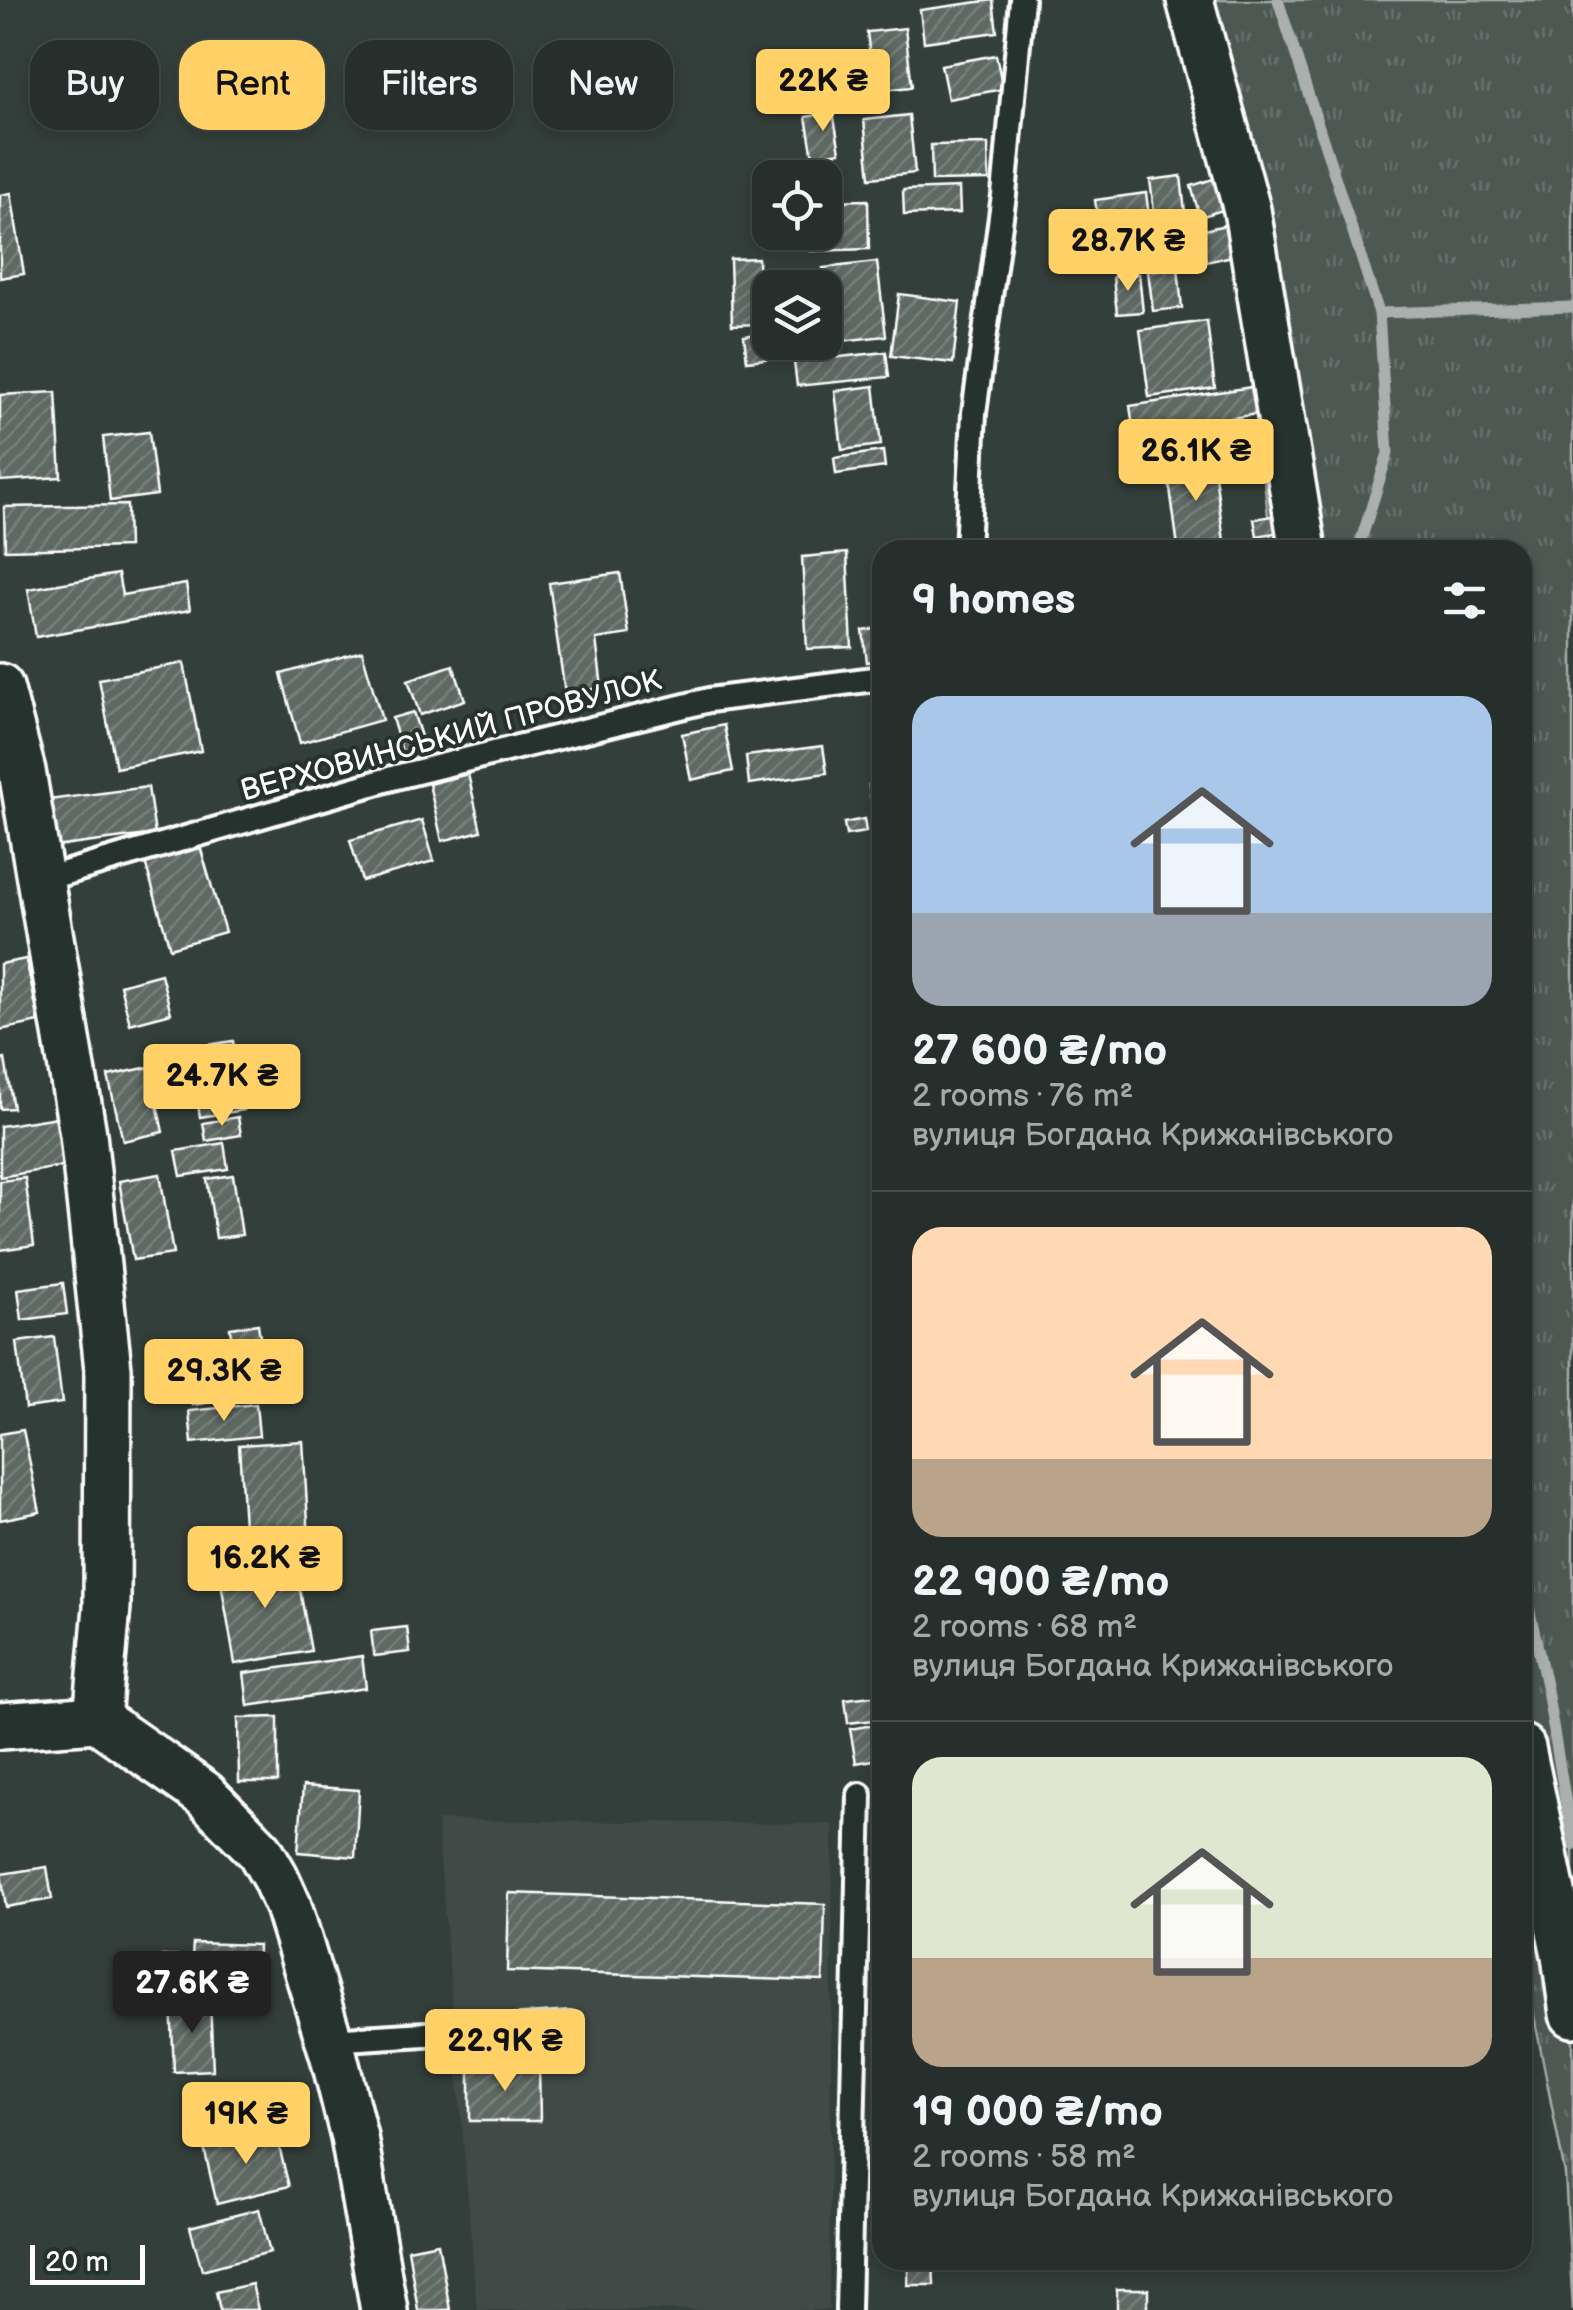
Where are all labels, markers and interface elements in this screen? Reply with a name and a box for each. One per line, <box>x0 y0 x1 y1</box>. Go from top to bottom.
chip: Buy <box>30 40 159 130</box>
chip: Rent <box>179 40 325 130</box>
chip: Filters <box>345 40 513 130</box>
chip: New <box>533 40 673 130</box>
pin: 22K ₴ <box>753 49 893 134</box>
text: 22K ₴ <box>778 62 868 101</box>
map controls <box>752 160 842 360</box>
button: locate <box>752 160 842 250</box>
pin: 28.7K ₴ <box>1036 209 1220 294</box>
text: 28.7K ₴ <box>1071 222 1185 261</box>
button: layers <box>752 270 842 360</box>
pin: 26.1K ₴ <box>1104 419 1288 504</box>
text: 26.1K ₴ <box>1141 432 1251 471</box>
icon: filters <box>1437 573 1492 628</box>
text: 9 homes <box>912 575 1075 626</box>
street label: ВЕРХОВИНСЬКИЙ ПРОВУЛОК <box>237 662 666 809</box>
icon: home <box>1112 761 1292 941</box>
text: 27 600 ₴/mo <box>912 1026 1167 1077</box>
pin: 24.7K ₴ <box>130 1044 314 1129</box>
text: 24.7K ₴ <box>165 1057 279 1096</box>
text: 2 rooms · 76 m² <box>912 1077 1133 1116</box>
text: вулиця Богдана Крижанівського <box>912 1116 1393 1155</box>
icon: home <box>1112 1292 1292 1472</box>
pin: 29.3K ₴ <box>132 1339 316 1424</box>
text: 29.3K ₴ <box>166 1352 282 1391</box>
pin: 16.2K ₴ <box>173 1526 357 1611</box>
text: 16.2K ₴ <box>210 1539 320 1578</box>
text: 22 900 ₴/mo <box>912 1557 1169 1608</box>
text: 2 rooms · 68 m² <box>912 1608 1137 1647</box>
text: вулиця Богдана Крижанівського <box>912 1647 1393 1686</box>
icon: home <box>1112 1822 1292 2002</box>
pin: 27.6K ₴ <box>100 1951 284 2036</box>
text: 27.6K ₴ <box>135 1964 249 2003</box>
pin: 22.9K ₴ <box>413 2009 597 2094</box>
text: 22.9K ₴ <box>447 2022 563 2061</box>
pin: 19K ₴ <box>176 2082 316 2167</box>
text: 19 000 ₴/mo <box>912 2087 1163 2138</box>
text: 19K ₴ <box>204 2095 288 2134</box>
text: 2 rooms · 58 m² <box>912 2138 1136 2177</box>
text: вулиця Богдана Крижанівського <box>912 2177 1393 2216</box>
scale bar <box>30 2240 145 2284</box>
text: 20 m <box>45 2246 109 2279</box>

